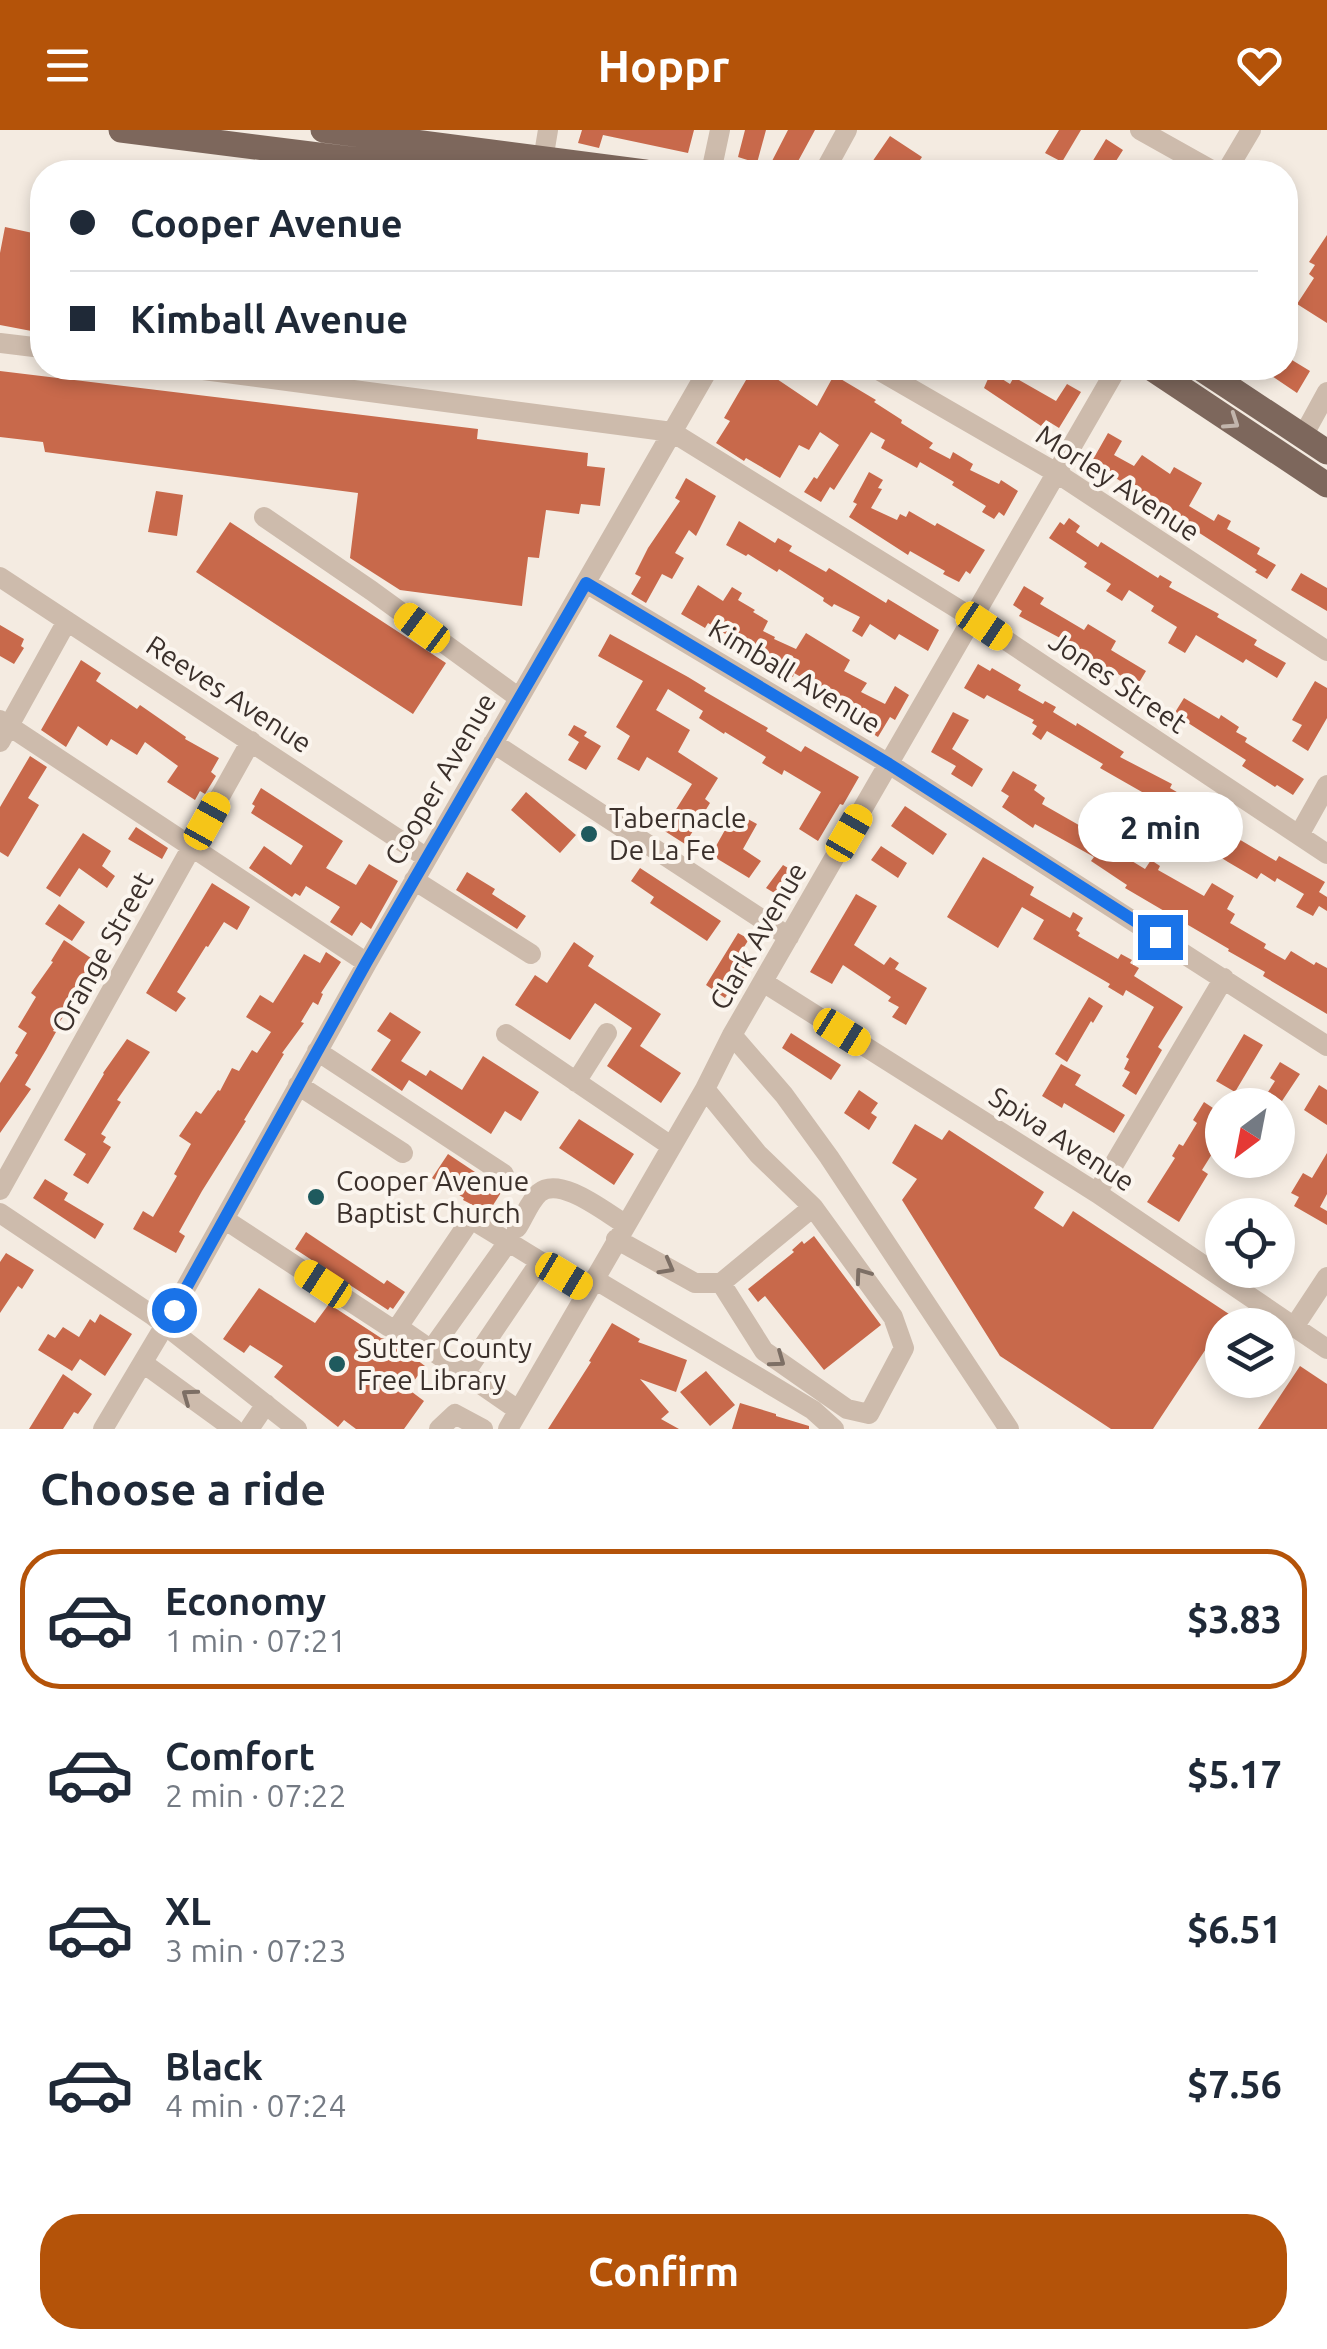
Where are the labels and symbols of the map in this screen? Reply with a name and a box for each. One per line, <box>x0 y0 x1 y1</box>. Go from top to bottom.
one-way arrow <box>1221 409 1239 428</box>
street label: Morley Avenue <box>1031 418 1206 547</box>
car <box>951 597 1017 655</box>
car <box>389 598 455 658</box>
street label: Kimball Avenue <box>704 612 887 739</box>
street label: Jones Street <box>1044 624 1193 739</box>
street label: Reeves Avenue <box>141 629 317 758</box>
street label: Cooper Avenue <box>378 687 501 870</box>
car <box>179 787 235 855</box>
callout: 2 min <box>1078 792 1242 862</box>
car <box>821 800 877 866</box>
place label: Tabernacle De La Fe <box>609 802 747 865</box>
marker: Tabernacle De La Fe <box>578 823 600 845</box>
street label: Clark Avenue <box>703 857 812 1015</box>
street label: Orange Street <box>45 866 158 1037</box>
route end <box>1138 915 1183 960</box>
car <box>809 1003 875 1061</box>
street label: Spiva Avenue <box>984 1080 1141 1197</box>
north arrow <box>1205 1088 1295 1178</box>
place label: Cooper Avenue Baptist Church <box>336 1165 529 1228</box>
marker: Cooper Avenue Baptist Church <box>305 1186 327 1208</box>
car <box>531 1248 597 1304</box>
car <box>290 1255 356 1313</box>
one-way arrow <box>656 1255 674 1275</box>
one-way arrow <box>856 1268 875 1287</box>
route start <box>152 1288 197 1333</box>
place label: Sutter County Free Library <box>357 1332 532 1395</box>
one-way arrow <box>766 1348 785 1367</box>
marker: Sutter County Free Library <box>326 1353 348 1375</box>
one-way arrow <box>182 1390 200 1408</box>

